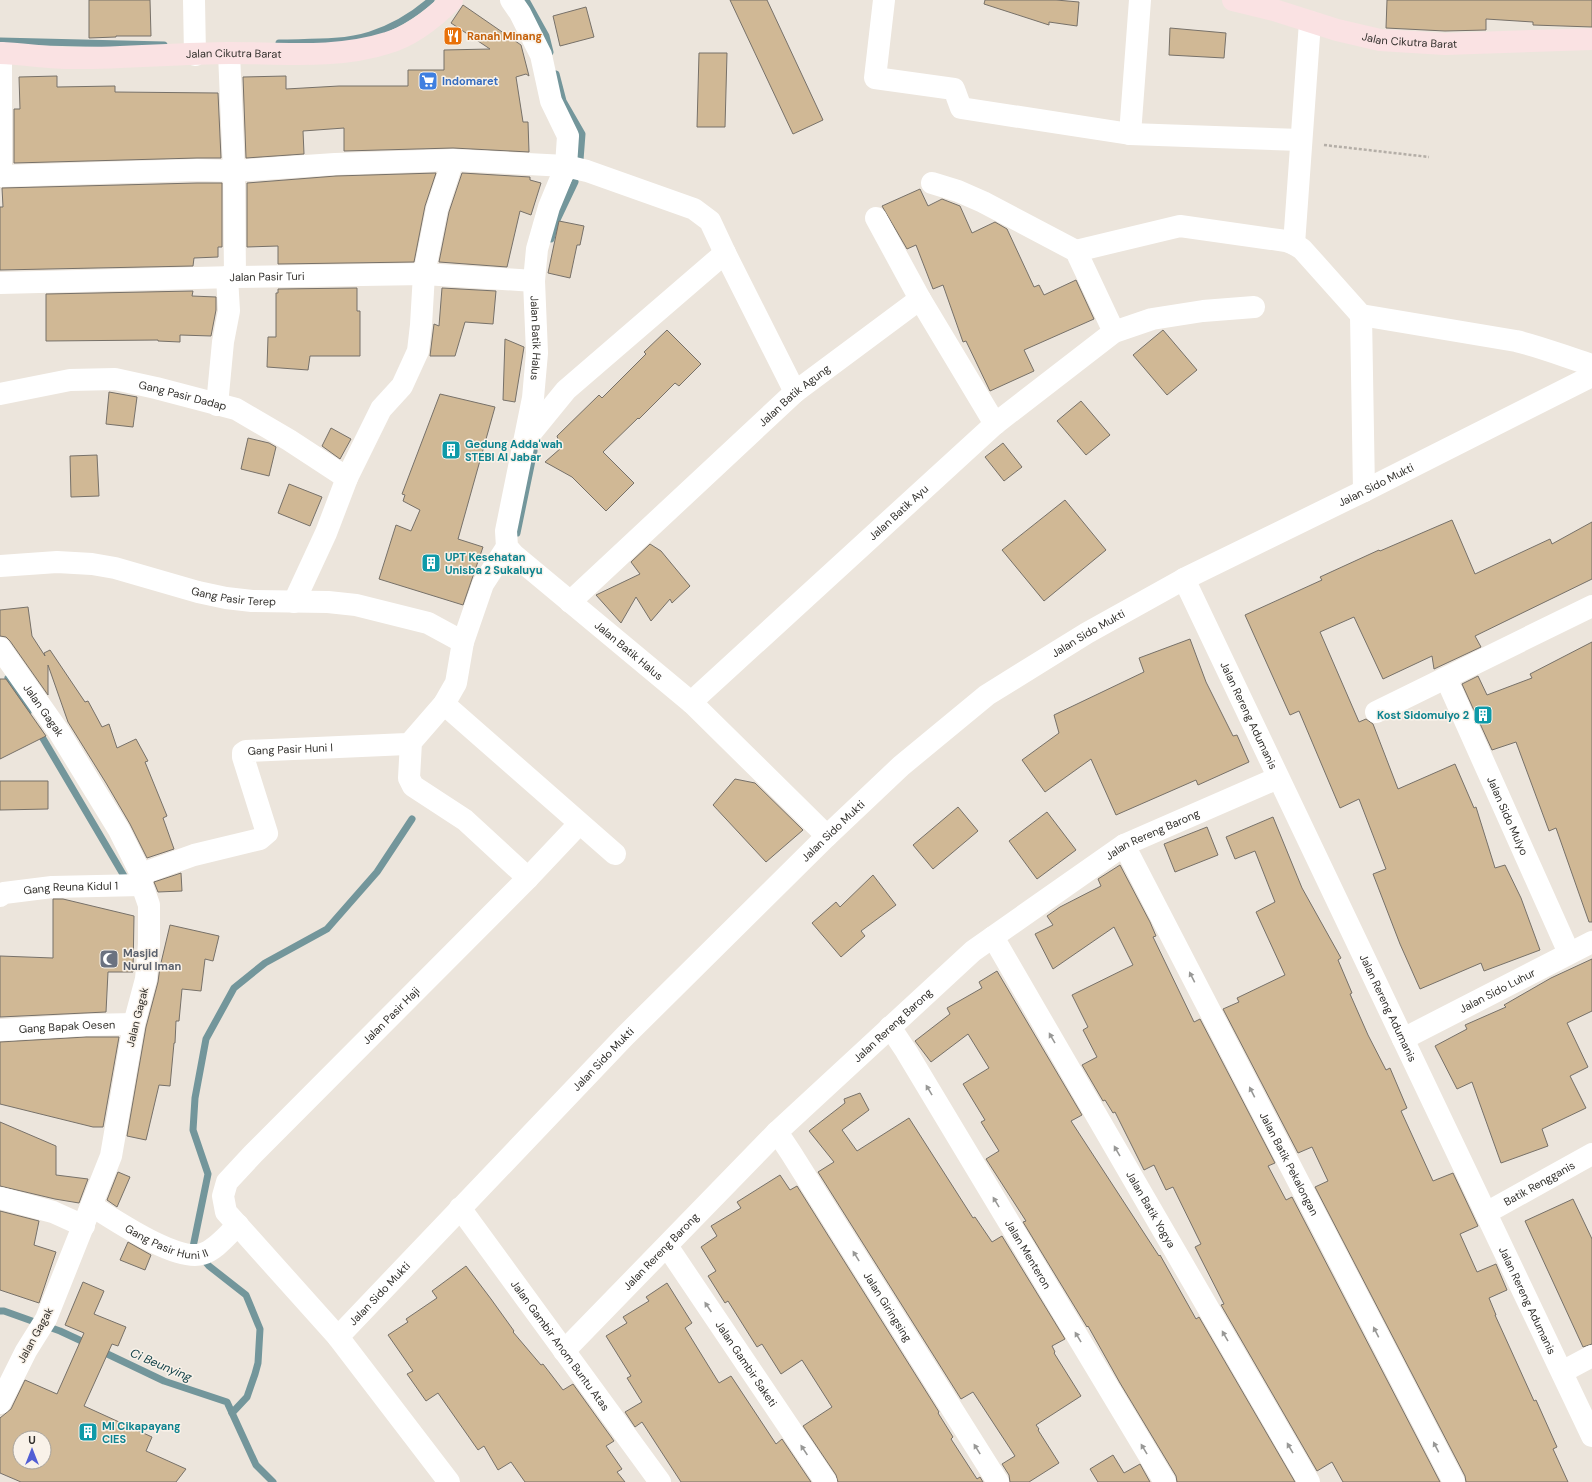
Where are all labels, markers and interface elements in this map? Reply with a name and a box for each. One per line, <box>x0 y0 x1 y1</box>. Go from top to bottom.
restaurant icon: Ranah Minang <box>442 25 464 47</box>
place label: Ranah Minang <box>467 29 543 43</box>
street label: Jalan Cikutra Barat <box>1361 29 1458 51</box>
street label: Jalan Cikutra Barat <box>186 46 282 61</box>
supermarket icon: Indomaret <box>417 70 439 92</box>
place label: Indomaret <box>442 74 498 88</box>
street label: Jalan Pasir Turi <box>229 269 305 284</box>
street label: Jalan Batik Halus <box>528 295 544 381</box>
street label: Jalan Batik Agung <box>756 361 833 429</box>
street label: Gang Pasir Dadap <box>137 377 228 413</box>
place label: Gedung Adda'wah STEBI Al Jabar <box>465 437 563 464</box>
building icon: Gedung Adda'wah STEBI Al Jabar <box>440 439 462 461</box>
street label: Jalan Sido Mukti <box>1336 460 1416 510</box>
street label: Jalan Batik Ayu <box>866 482 931 543</box>
place label: UPT Kesehatan Unisba 2 Sukaluyu <box>445 550 543 577</box>
building icon: UPT Kesehatan Unisba 2 Sukaluyu <box>420 552 442 574</box>
street label: Gang Pasir Terep <box>190 583 276 608</box>
street label: Jalan Sido Mukti <box>1049 606 1127 660</box>
street label: Jalan Batik Halus <box>592 618 666 683</box>
street label: Jalan Rereng Adumanis <box>1217 659 1281 771</box>
street label: Jalan Gagak <box>20 681 67 739</box>
building icon: Kost Sidomulyo 2 <box>1472 704 1494 726</box>
place label: Kost Sidomulyo 2 <box>1377 708 1469 722</box>
street label: Gang Pasir Huni I <box>247 740 333 758</box>
street label: Jalan Sido Mulyo <box>1484 774 1531 857</box>
street label: Jalan Sido Mukti <box>798 797 868 865</box>
street label: Jalan Rereng Barong <box>1103 806 1202 863</box>
street label: Gang Reuna Kidul 1 <box>23 879 118 898</box>
place label: Masjid Nurul Iman <box>123 946 181 973</box>
mosque icon: Masjid Nurul Iman <box>98 948 120 970</box>
street label: Jalan Rereng Adumanis <box>1357 952 1420 1064</box>
street label: Jalan Sido Luhur <box>1457 965 1538 1016</box>
one-way arrow <box>1189 971 1195 983</box>
street label: Jalan Pasir Haji <box>359 984 423 1047</box>
street label: Jalan Gagak <box>123 985 151 1048</box>
street label: Jalan Rereng Barong <box>850 985 935 1065</box>
street label: Gang Bapak Oesen <box>18 1017 115 1036</box>
street label: Jalan Sido Mukti <box>569 1024 637 1094</box>
one-way arrow <box>1048 1032 1055 1044</box>
one-way arrow <box>926 1084 933 1096</box>
one-way arrow <box>1249 1087 1255 1098</box>
street label: Jalan Batik Pekalongan <box>1257 1110 1322 1218</box>
one-way arrow <box>1114 1145 1121 1157</box>
street label: Batik Rengganis <box>1501 1158 1577 1209</box>
street label: Jalan Batik Yogya <box>1123 1168 1179 1251</box>
one-way arrow <box>993 1196 1000 1208</box>
street label: Jalan Rereng Barong <box>620 1210 702 1293</box>
street label: Jalan Menteron <box>1002 1217 1054 1291</box>
street label: Gang Pasir Huni II <box>122 1221 210 1262</box>
street label: Jalan Rereng Adumanis <box>1496 1244 1559 1357</box>
one-way arrow <box>852 1250 859 1262</box>
street label: Jalan Sido Mukti <box>346 1259 413 1328</box>
street label: Jalan Giringsing <box>861 1269 915 1344</box>
street label: Jalan Gambir Anom Buntu Atas <box>508 1277 613 1413</box>
one-way arrow <box>704 1302 712 1313</box>
street label: Jalan Gagak <box>14 1304 56 1365</box>
street label: Jalan Gambir Saketi <box>712 1318 780 1409</box>
one-way arrow <box>1373 1326 1379 1338</box>
one-way arrow <box>1221 1330 1228 1342</box>
one-way arrow <box>1074 1331 1081 1343</box>
water label: Ci Beunying <box>128 1345 195 1385</box>
place label: MI Cikapayang CIES <box>102 1419 181 1446</box>
building icon: MI Cikapayang CIES <box>77 1421 99 1443</box>
north arrow <box>12 1430 52 1470</box>
text: U <box>28 1433 36 1447</box>
one-way arrow <box>1286 1442 1293 1454</box>
one-way arrow <box>1433 1442 1439 1453</box>
one-way arrow <box>1141 1443 1148 1455</box>
one-way arrow <box>973 1444 981 1454</box>
one-way arrow <box>800 1445 808 1455</box>

